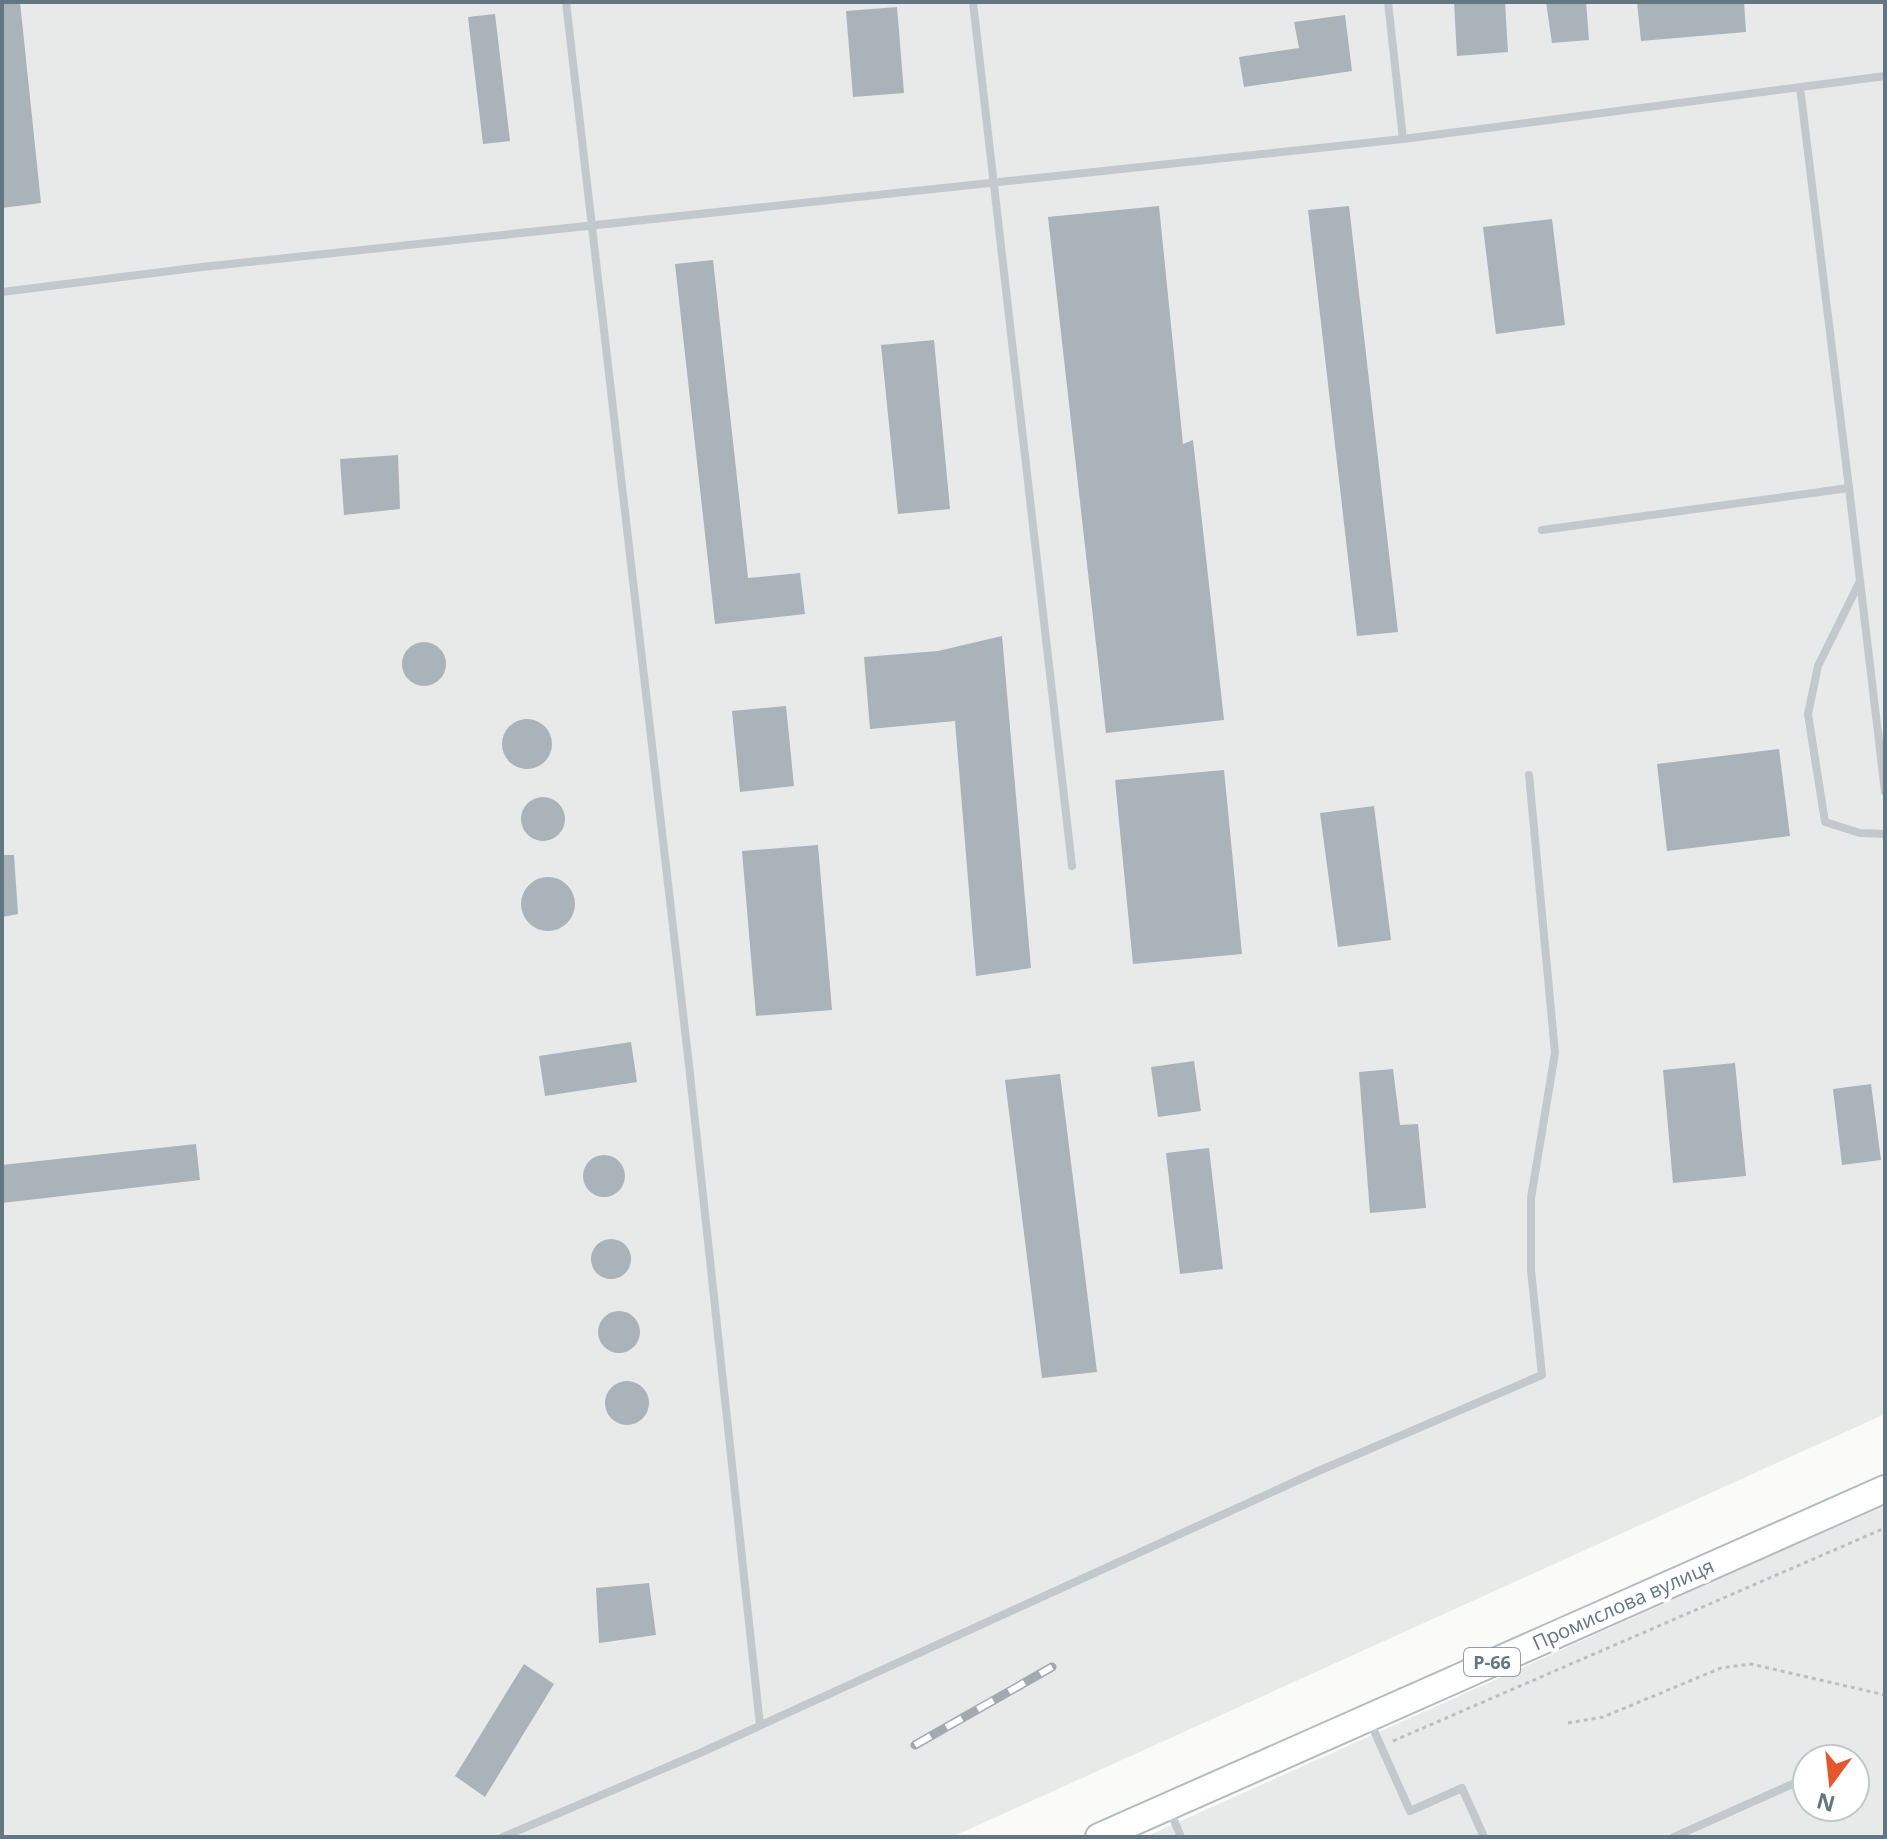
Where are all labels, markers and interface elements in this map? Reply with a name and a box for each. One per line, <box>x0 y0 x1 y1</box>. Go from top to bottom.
street label: Промислова вулиця <box>1528 1552 1718 1656</box>
road number: Р-66 <box>1464 1648 1520 1676</box>
north arrow <box>1791 1743 1871 1823</box>
text: N <box>1813 1786 1838 1820</box>

